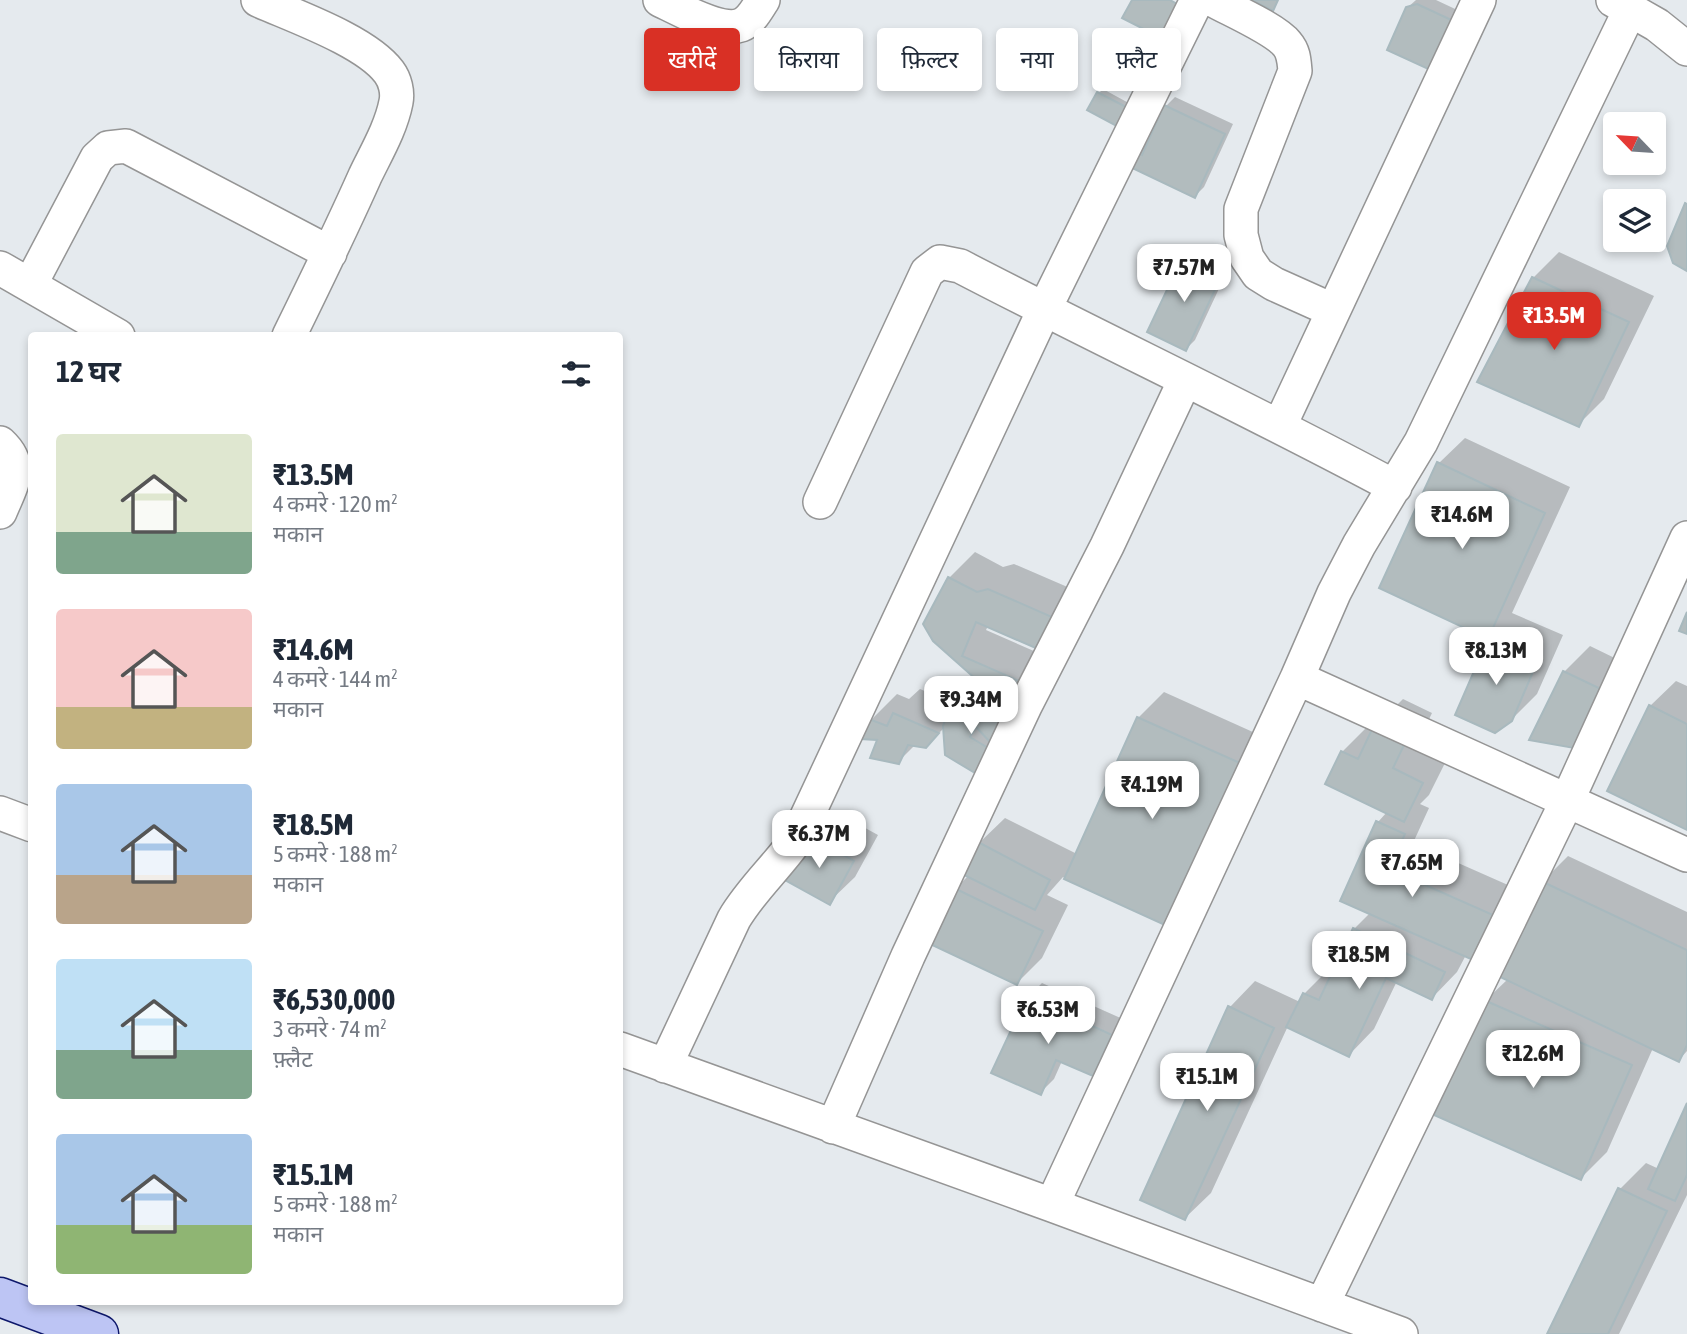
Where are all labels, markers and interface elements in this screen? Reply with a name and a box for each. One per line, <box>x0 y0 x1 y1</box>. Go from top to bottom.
chip: खरीदें <box>644 28 740 91</box>
chip: किराया <box>754 28 863 91</box>
chip: फ़िल्टर <box>877 28 982 91</box>
chip: नया <box>996 28 1078 91</box>
chip: फ़्लैट <box>1092 28 1181 91</box>
north arrow <box>1603 112 1666 175</box>
map controls <box>1603 112 1666 252</box>
button: layers <box>1603 189 1666 252</box>
pin: ₹7.57M <box>1127 244 1241 304</box>
text: ₹7.57M <box>1153 254 1215 280</box>
pin: ₹13.5M <box>1497 292 1611 352</box>
text: ₹13.5M <box>1523 302 1585 328</box>
text: 12 घर <box>56 354 121 388</box>
icon: filters <box>557 355 595 393</box>
text: ₹13.5M <box>273 457 354 491</box>
icon: home <box>112 462 196 546</box>
text: 4 कमरे · 120 m² <box>273 491 398 517</box>
pin: ₹14.6M <box>1405 491 1519 551</box>
text: ₹14.6M <box>1431 501 1493 527</box>
text: मकान <box>273 521 323 547</box>
pin: ₹8.13M <box>1439 628 1553 687</box>
text: ₹14.6M <box>273 632 354 666</box>
icon: home <box>112 637 196 721</box>
text: ₹8.13M <box>1465 637 1527 663</box>
text: 4 कमरे · 144 m² <box>273 666 398 692</box>
pin: ₹9.34M <box>914 676 1028 736</box>
text: ₹9.34M <box>940 686 1002 712</box>
text: मकान <box>273 696 323 722</box>
pin: ₹4.19M <box>1095 762 1209 821</box>
text: ₹4.19M <box>1121 771 1183 797</box>
text: ₹18.5M <box>273 807 354 841</box>
pin: ₹6.37M <box>762 810 876 870</box>
icon: home <box>112 812 196 896</box>
text: ₹6.37M <box>788 820 850 846</box>
pin: ₹7.65M <box>1355 839 1469 899</box>
text: 5 कमरे · 188 m² <box>273 841 398 867</box>
text: ₹7.65M <box>1381 849 1443 875</box>
text: मकान <box>273 871 323 897</box>
pin: ₹18.5M <box>1302 932 1416 991</box>
text: ₹18.5M <box>1328 941 1390 967</box>
text: ₹6,530,000 <box>273 982 395 1016</box>
pin: ₹6.53M <box>991 986 1105 1046</box>
icon: home <box>112 987 196 1071</box>
text: ₹6.53M <box>1017 996 1079 1022</box>
text: 3 कमरे · 74 m² <box>273 1016 387 1042</box>
pin: ₹12.6M <box>1476 1030 1590 1090</box>
text: ₹12.6M <box>1502 1040 1564 1066</box>
text: फ़्लैट <box>273 1046 313 1072</box>
pin: ₹15.1M <box>1150 1054 1264 1113</box>
text: ₹15.1M <box>1176 1063 1238 1089</box>
text: ₹15.1M <box>273 1157 354 1191</box>
icon: home <box>112 1162 196 1246</box>
text: 5 कमरे · 188 m² <box>273 1191 398 1217</box>
text: मकान <box>273 1221 323 1247</box>

